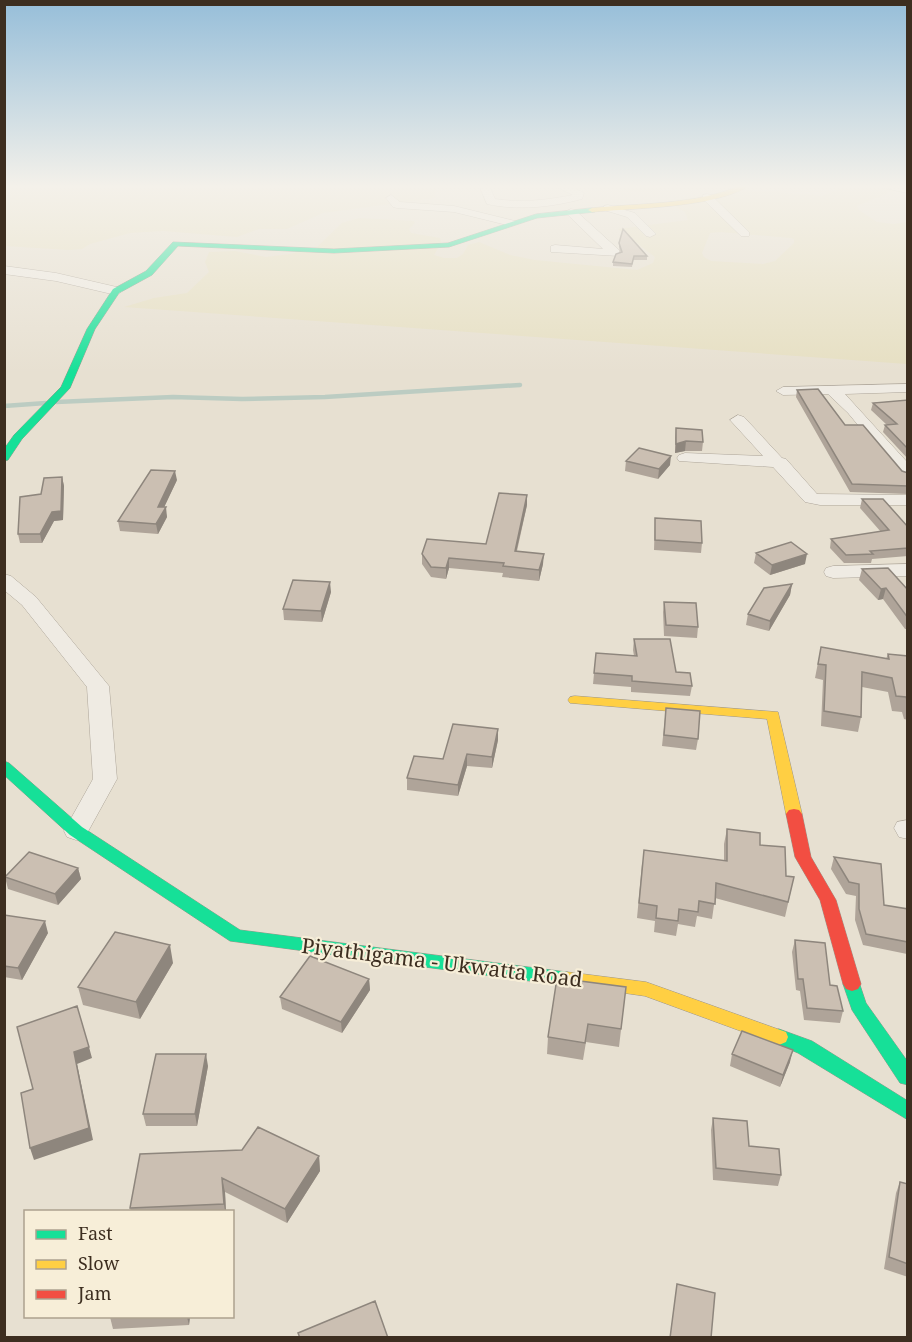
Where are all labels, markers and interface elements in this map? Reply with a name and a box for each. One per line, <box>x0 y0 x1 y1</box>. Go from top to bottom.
street label: Piyathigama - Ukwatta Road <box>300 931 584 993</box>
legend <box>24 1210 234 1318</box>
text: Fast <box>78 1221 113 1245</box>
text: Slow <box>78 1251 120 1275</box>
text: Jam <box>77 1281 112 1305</box>

